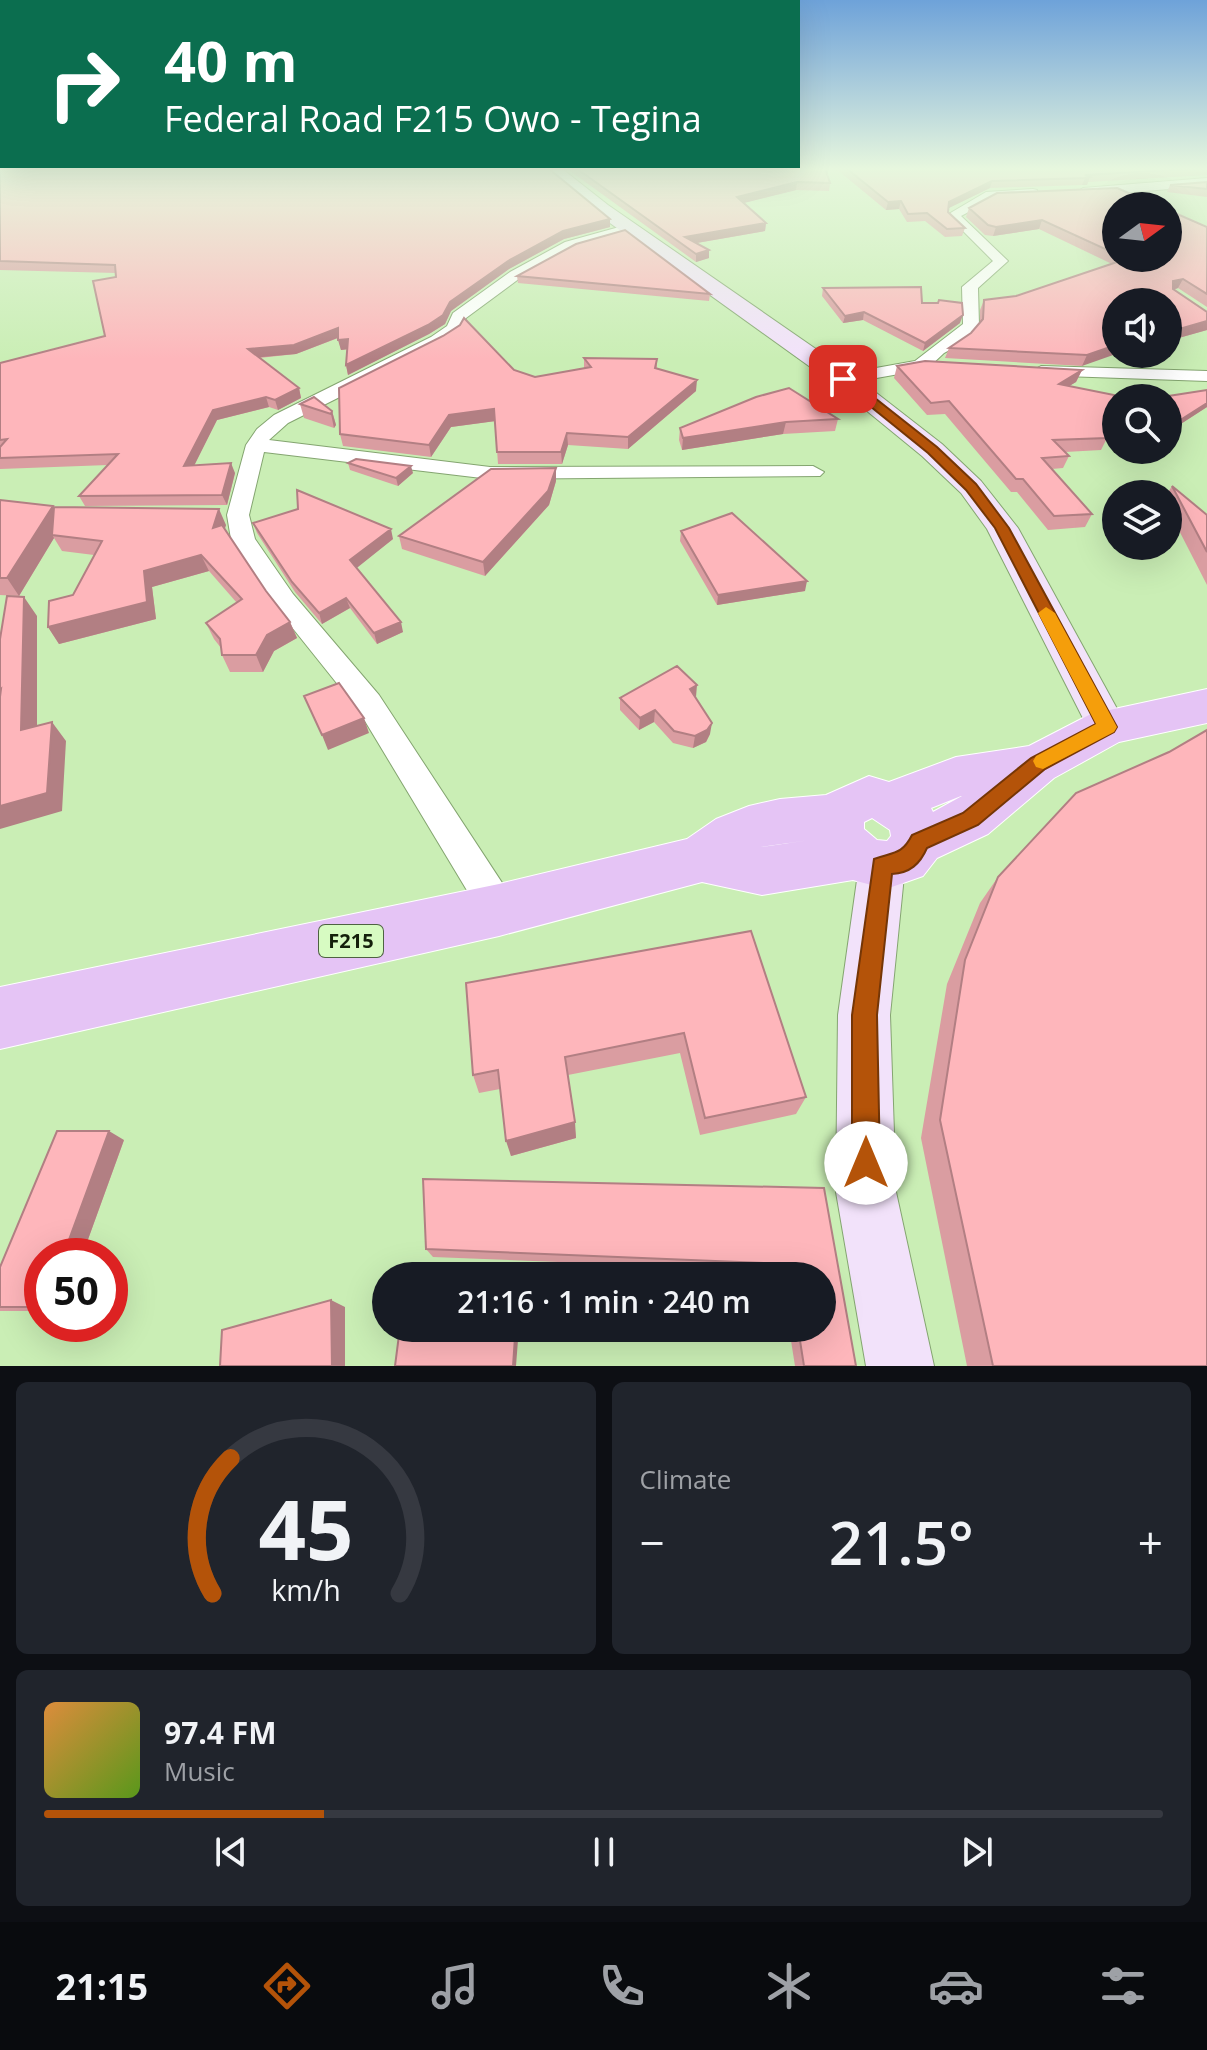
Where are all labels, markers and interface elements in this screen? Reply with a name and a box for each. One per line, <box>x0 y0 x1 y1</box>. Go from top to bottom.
text: 40 m <box>164 22 298 98</box>
icon: right <box>32 32 136 136</box>
text: Federal Road F215 Owo - Tegina <box>164 94 702 143</box>
north arrow <box>1102 192 1182 272</box>
map controls <box>1102 192 1182 560</box>
button: sound <box>1102 288 1182 368</box>
pin <box>809 345 877 413</box>
icon: arrive <box>821 357 865 401</box>
button: search <box>1102 384 1182 464</box>
button: layers <box>1102 480 1182 560</box>
road number: F215 <box>319 925 383 957</box>
position arrow <box>824 1121 908 1205</box>
speed limit sign: 50 <box>24 1238 128 1342</box>
text: 21:16 · 1 min · 240 m <box>457 1281 751 1322</box>
text: Climate <box>640 1461 731 1497</box>
text: 45 <box>258 1471 353 1584</box>
text: 21.5° <box>829 1501 974 1583</box>
text: − <box>640 1512 665 1572</box>
text: + <box>1138 1512 1163 1572</box>
text: km/h <box>271 1570 340 1609</box>
text: 97.4 FM <box>164 1712 277 1753</box>
text: Music <box>164 1753 235 1789</box>
icon: previous <box>209 1830 253 1874</box>
icon: pause <box>582 1830 626 1874</box>
icon: next <box>955 1830 999 1874</box>
icon: directions <box>259 1958 315 2014</box>
icon: music <box>427 1958 483 2014</box>
icon: phone <box>594 1958 650 2014</box>
icon: climate <box>761 1958 817 2014</box>
icon: car <box>928 1958 984 2014</box>
icon: filters <box>1095 1958 1151 2014</box>
text: 21:15 <box>56 1962 148 2011</box>

